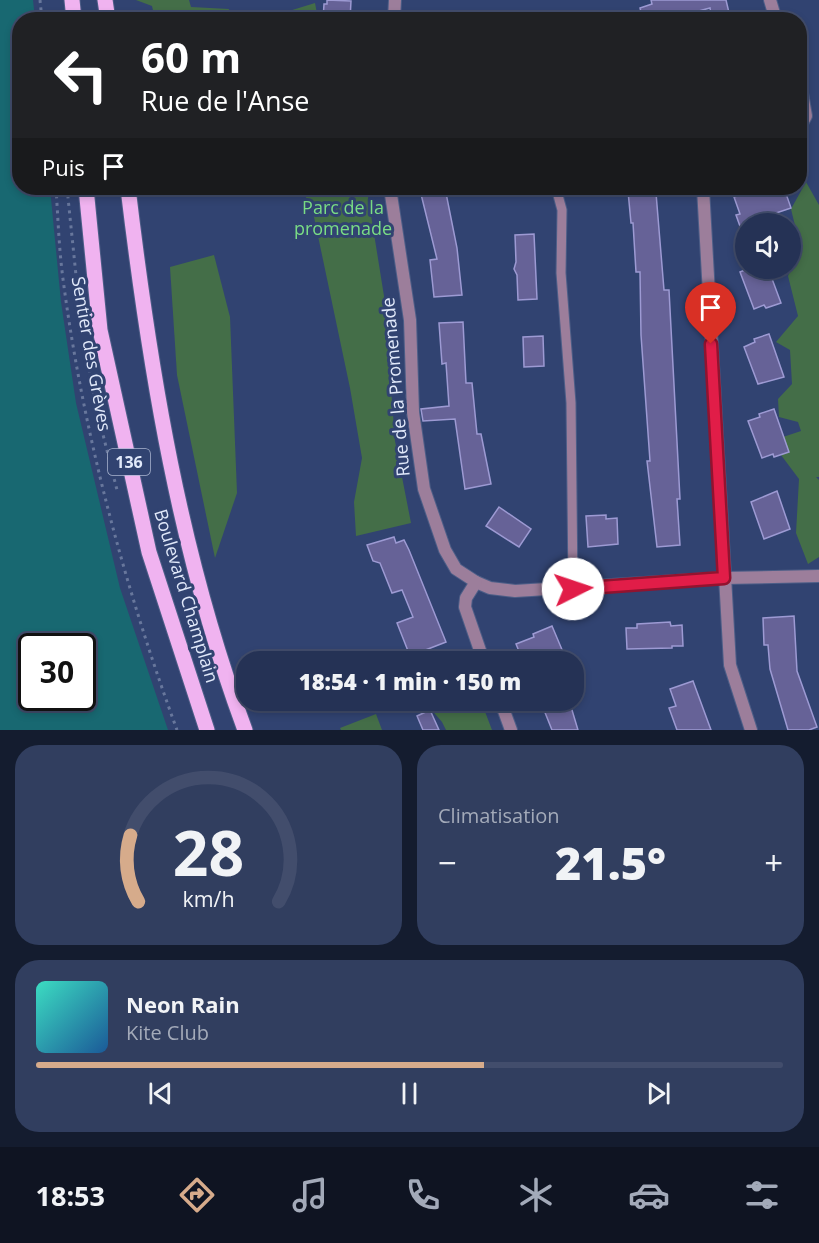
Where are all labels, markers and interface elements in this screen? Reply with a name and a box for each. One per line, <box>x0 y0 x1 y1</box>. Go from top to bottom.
text: 60 m <box>141 28 241 85</box>
icon: left <box>42 36 120 114</box>
text: Rue de l'Anse <box>141 82 310 119</box>
icon: arrive <box>97 150 130 183</box>
text: Puis <box>42 152 85 182</box>
park label: Parc de la promenade <box>294 195 392 240</box>
map controls <box>735 213 801 279</box>
button: sound <box>735 213 801 279</box>
street label: Sentier des Grèves <box>67 275 117 433</box>
pin <box>685 282 736 344</box>
icon: arrive <box>694 291 727 324</box>
street label: Rue de la Promenade <box>375 296 415 478</box>
road number: 136 <box>108 449 150 475</box>
street label: Boulevard Champlain <box>149 506 225 685</box>
position arrow <box>541 557 605 621</box>
speed limit sign: 30 <box>18 633 96 711</box>
text: 18:54 · 1 min · 150 m <box>299 666 521 696</box>
text: Climatisation <box>438 802 560 829</box>
text: 28 <box>173 809 244 894</box>
text: 21.5° <box>555 832 666 893</box>
text: − <box>438 840 457 885</box>
text: + <box>764 840 783 885</box>
text: km/h <box>182 884 235 913</box>
text: Neon Rain <box>126 989 240 1019</box>
text: Kite Club <box>126 1019 209 1046</box>
icon: previous <box>144 1077 177 1110</box>
icon: pause <box>393 1077 426 1110</box>
icon: next <box>642 1077 675 1110</box>
icon: directions <box>176 1174 218 1216</box>
icon: music <box>289 1174 331 1216</box>
icon: phone <box>402 1174 444 1216</box>
icon: climate <box>515 1174 557 1216</box>
icon: car <box>628 1174 670 1216</box>
icon: filters <box>741 1174 783 1216</box>
text: 18:53 <box>36 1177 105 1214</box>

